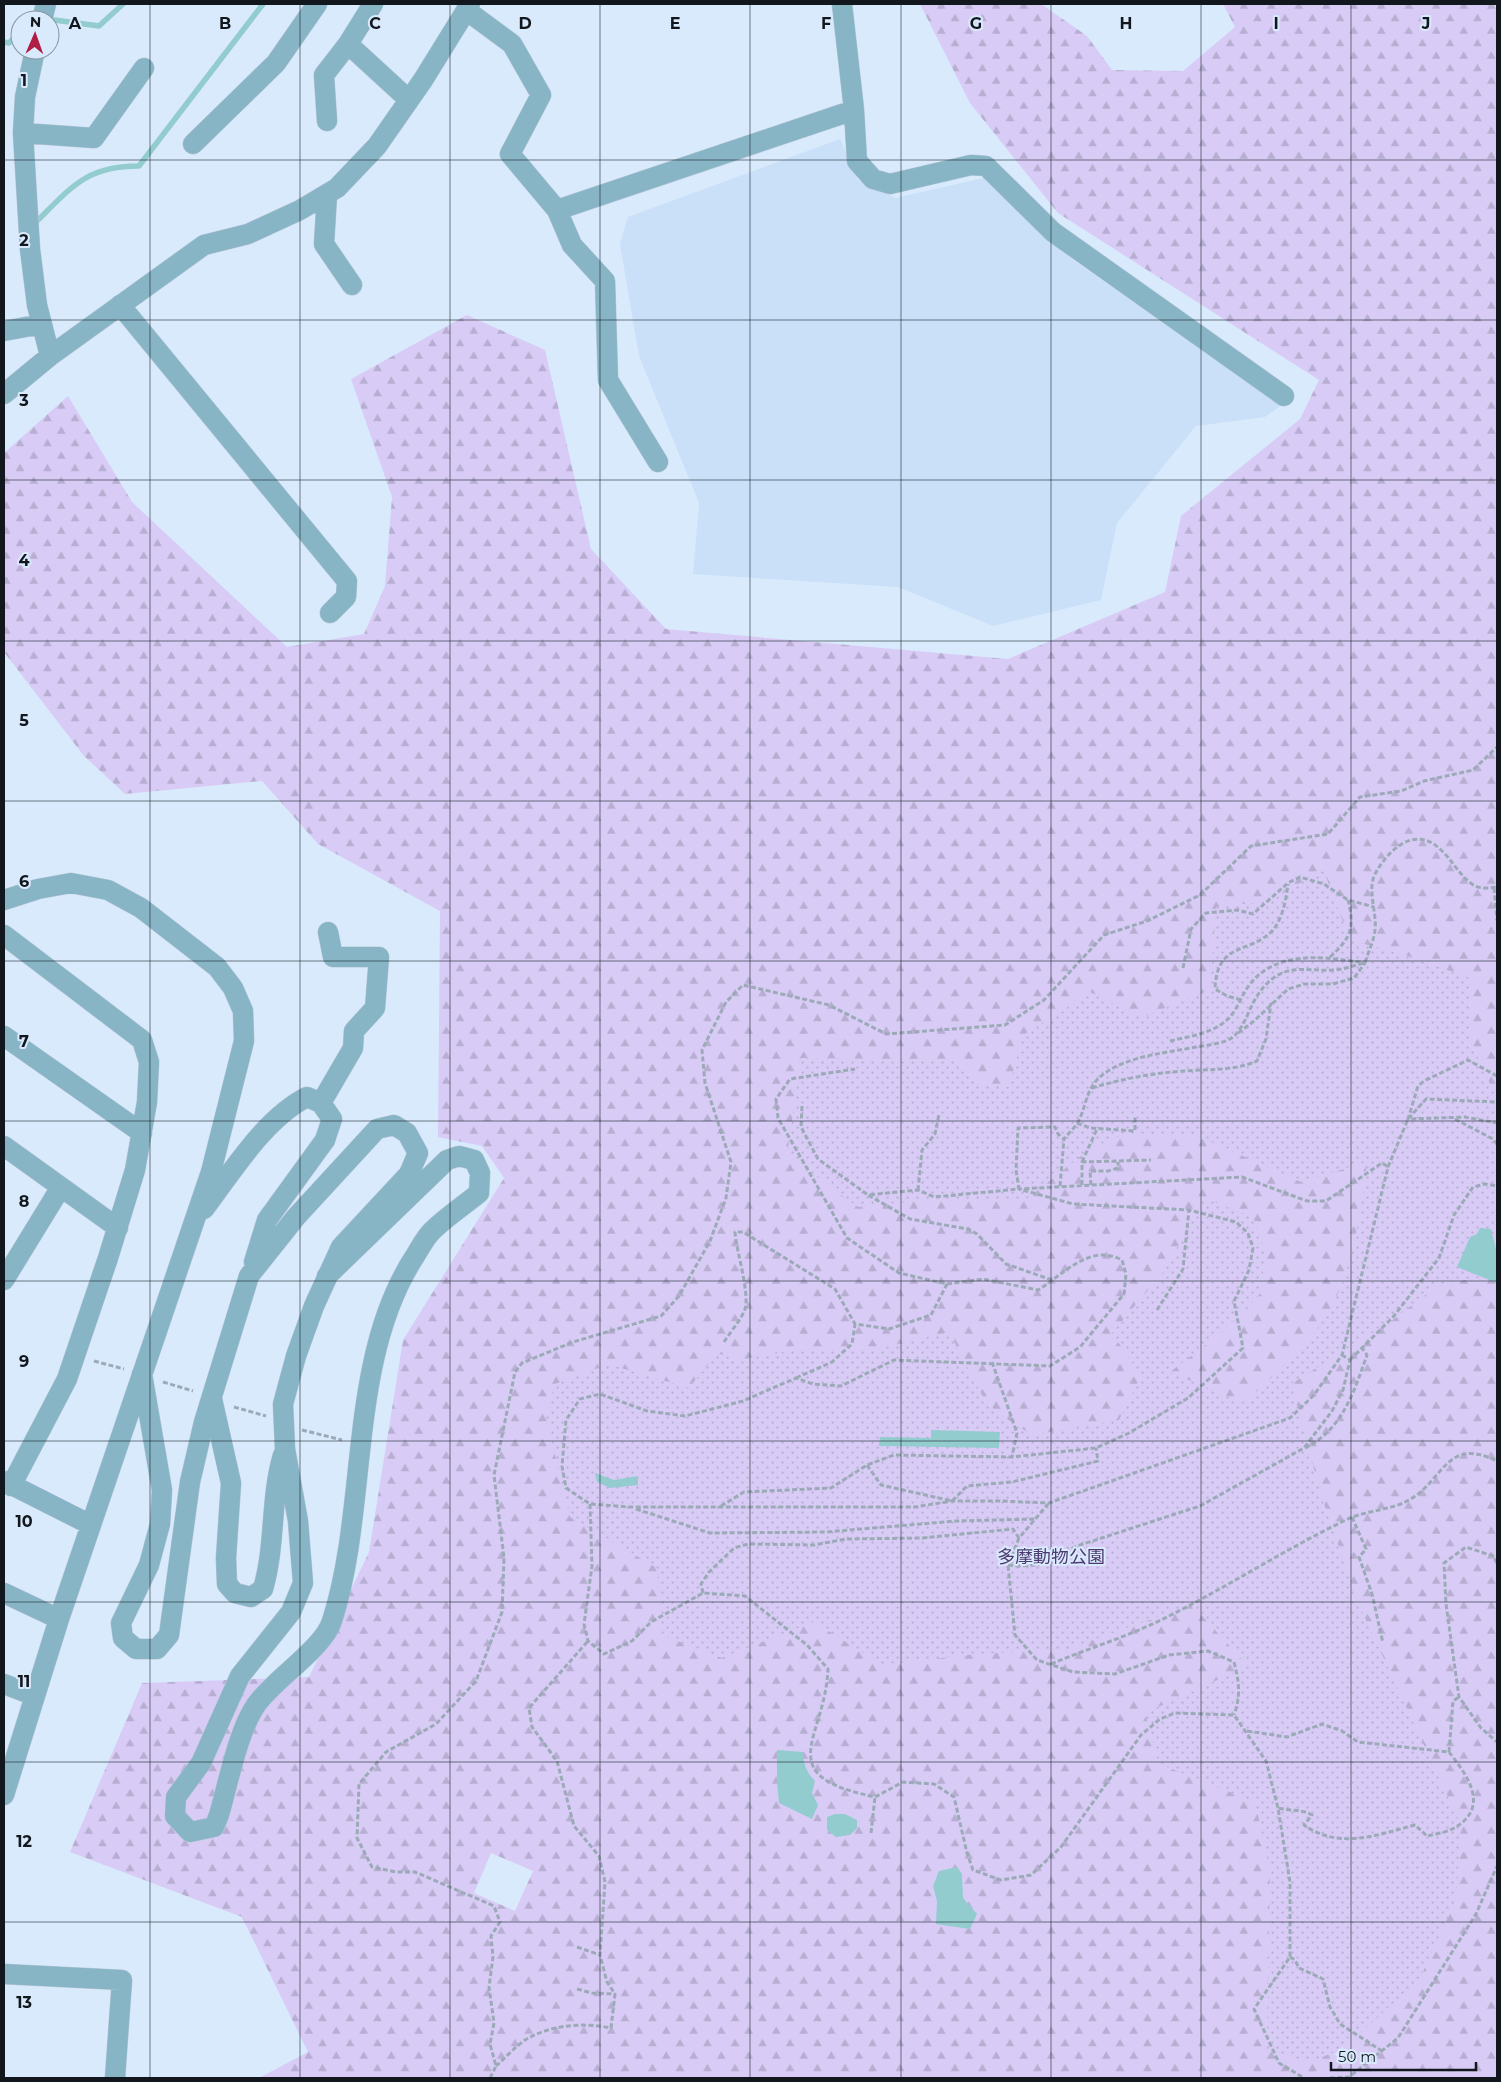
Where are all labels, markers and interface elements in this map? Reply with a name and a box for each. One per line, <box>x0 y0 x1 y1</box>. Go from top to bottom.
north arrow <box>10 10 60 60</box>
text: N <box>29 13 41 31</box>
text: A <box>68 14 82 33</box>
text: B <box>219 14 231 33</box>
text: C <box>369 14 381 33</box>
text: D <box>518 14 532 33</box>
text: E <box>670 14 680 33</box>
text: F <box>821 14 831 33</box>
text: G <box>970 14 982 33</box>
text: H <box>1120 14 1132 33</box>
text: I <box>1273 14 1279 33</box>
text: J <box>1421 14 1430 33</box>
text: 1 <box>21 71 27 90</box>
text: 2 <box>19 231 29 250</box>
text: 3 <box>18 391 29 410</box>
text: 4 <box>18 551 30 570</box>
text: 5 <box>19 711 29 730</box>
text: 6 <box>19 872 29 891</box>
text: 7 <box>19 1032 29 1051</box>
text: 8 <box>19 1192 29 1211</box>
text: 9 <box>19 1352 29 1371</box>
text: 10 <box>15 1512 33 1531</box>
park label: 多摩動物公園 <box>997 1546 1105 1568</box>
text: 11 <box>18 1672 30 1691</box>
text: 12 <box>16 1832 32 1851</box>
text: 13 <box>16 1993 32 2012</box>
scale bar <box>1331 2040 1476 2072</box>
text: 50 m <box>1338 2047 1376 2066</box>

